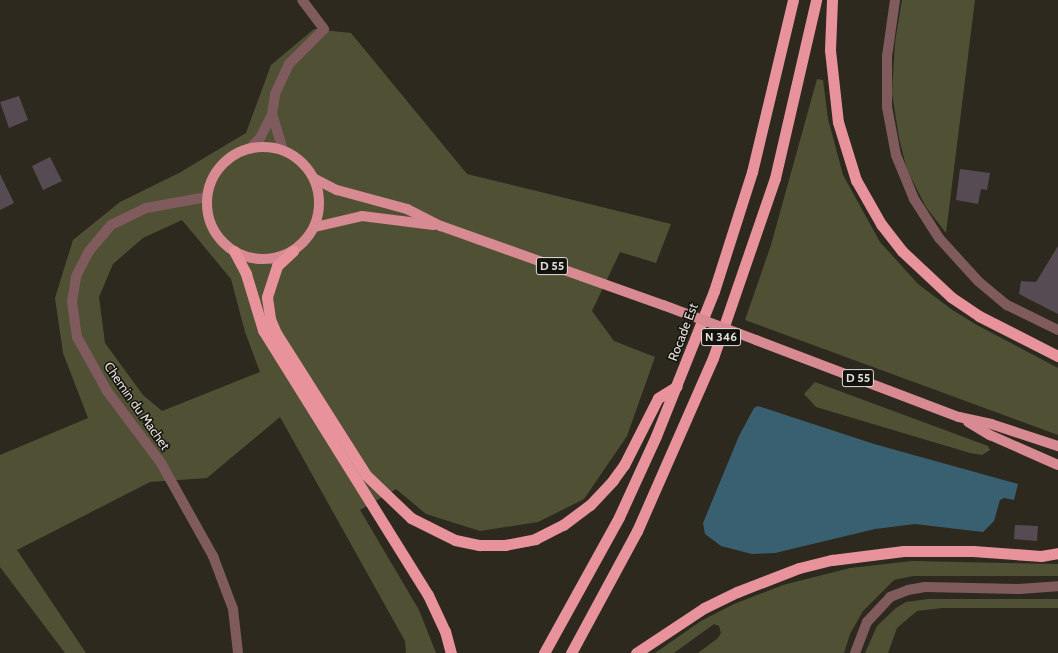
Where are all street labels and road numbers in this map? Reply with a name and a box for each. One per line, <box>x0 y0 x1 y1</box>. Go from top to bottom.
road number: D 55 <box>535 256 569 276</box>
street label: Rocade Est <box>665 301 701 363</box>
road number: N 346 <box>701 327 741 347</box>
street label: Chemin du Machet <box>101 359 173 453</box>
road number: D 55 <box>841 368 875 388</box>

